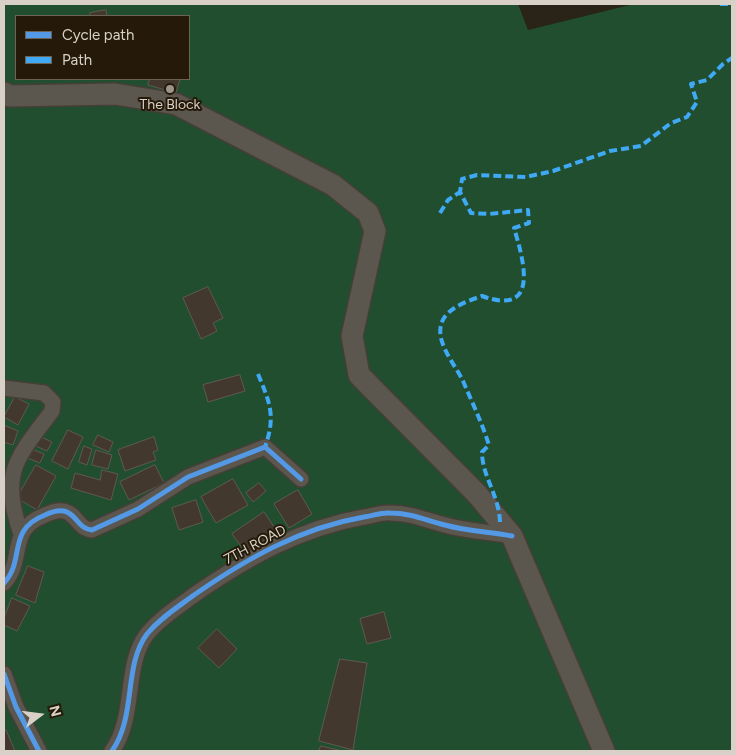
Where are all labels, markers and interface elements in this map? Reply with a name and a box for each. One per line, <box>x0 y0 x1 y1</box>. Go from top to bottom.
legend <box>15 15 190 80</box>
text: Cycle path <box>62 26 134 44</box>
text: Path <box>62 51 92 69</box>
marker: The Block <box>164 83 176 95</box>
place label: The Block <box>140 97 200 113</box>
street label: 7TH ROAD <box>221 522 289 568</box>
north arrow <box>15 690 65 740</box>
text: N <box>45 704 65 718</box>

